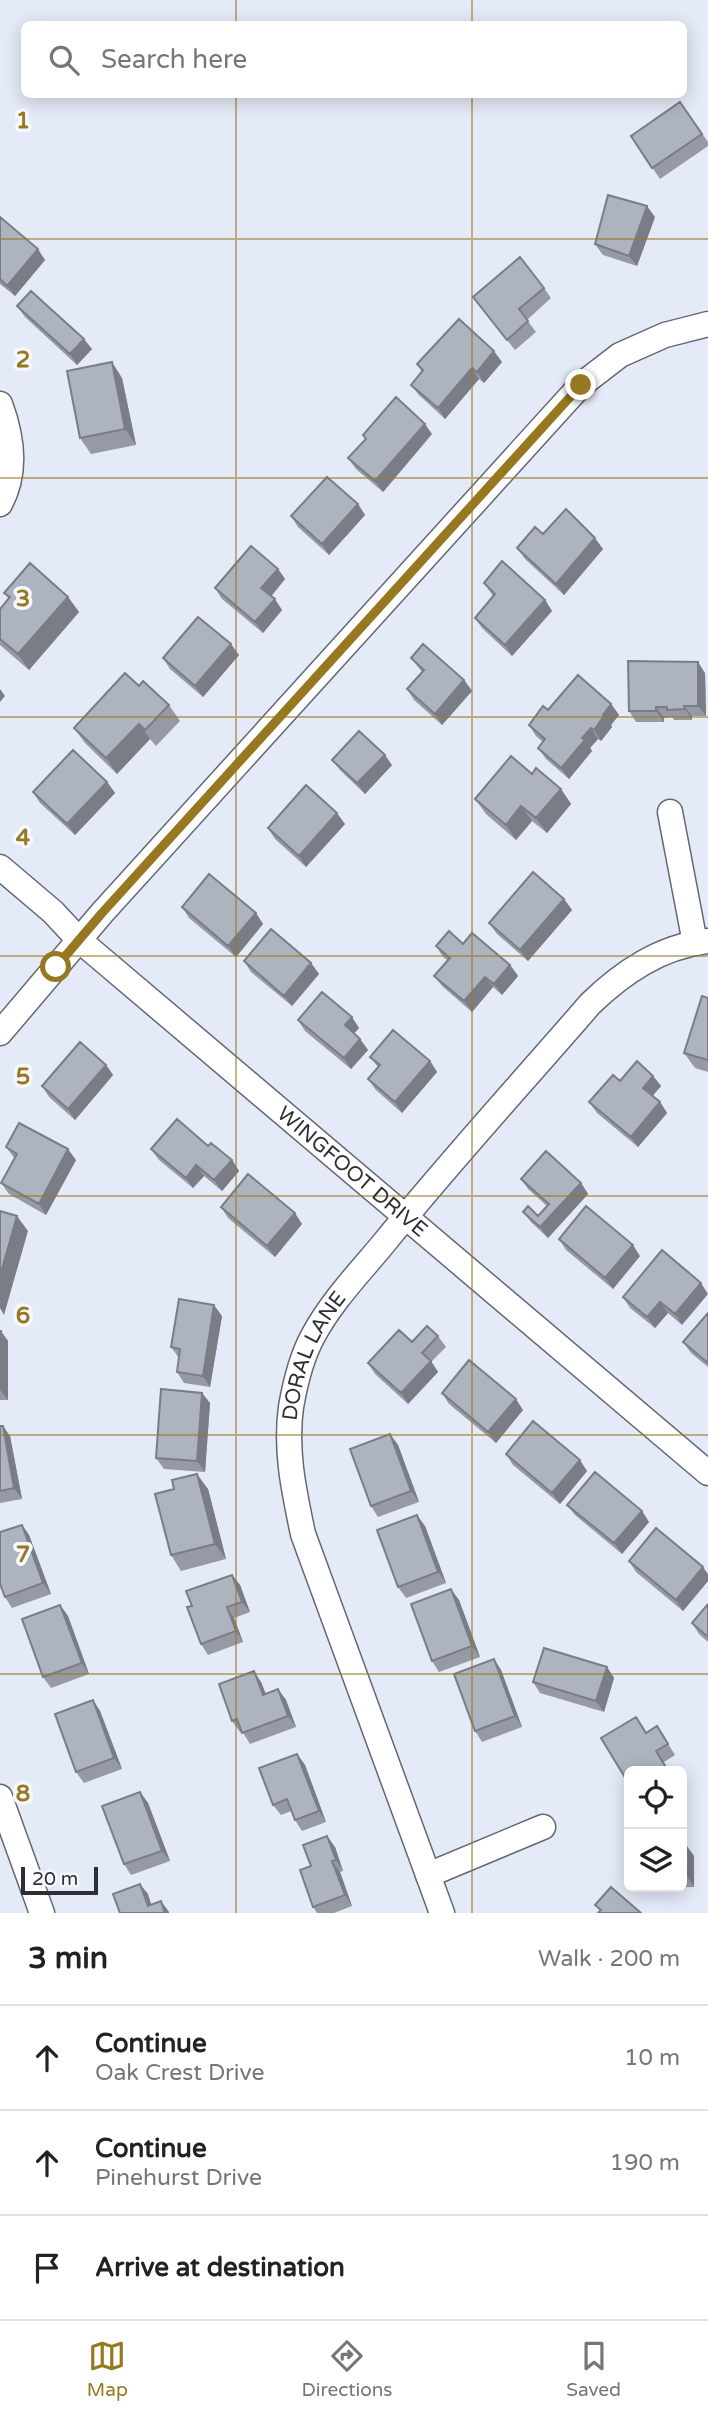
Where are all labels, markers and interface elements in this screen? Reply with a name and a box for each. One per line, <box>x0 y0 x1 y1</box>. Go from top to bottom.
search box <box>21 21 687 98</box>
icon: search <box>45 41 83 79</box>
text: Search here <box>101 44 247 75</box>
text: 1 <box>16 107 30 135</box>
text: 2 <box>16 346 30 374</box>
route end <box>565 369 596 400</box>
text: 3 <box>16 585 30 613</box>
text: 4 <box>16 824 31 852</box>
route start <box>40 951 71 982</box>
text: 5 <box>16 1063 30 1091</box>
street label: WINGFOOT DRIVE <box>272 1101 432 1242</box>
street label: DORAL LANE <box>277 1286 351 1422</box>
text: 6 <box>16 1302 30 1330</box>
text: 7 <box>16 1541 30 1569</box>
map controls <box>624 1766 687 1892</box>
button: locate <box>624 1766 687 1829</box>
text: 8 <box>16 1780 30 1808</box>
button: layers <box>624 1829 687 1892</box>
scale bar <box>21 1864 98 1896</box>
text: 20 m <box>32 1868 78 1890</box>
text: 3 min <box>28 1940 108 1977</box>
text: Walk · 200 m <box>538 1945 680 1973</box>
text: Continue <box>95 2028 207 2059</box>
icon: ahead <box>28 2039 66 2077</box>
text: 10 m <box>624 2044 680 2072</box>
text: Oak Crest Drive <box>95 2059 265 2087</box>
text: Continue <box>95 2133 207 2164</box>
icon: ahead <box>28 2144 66 2182</box>
text: 190 m <box>610 2149 680 2177</box>
text: Pinehurst Drive <box>95 2164 262 2192</box>
icon: arrive <box>28 2249 66 2287</box>
text: Arrive at destination <box>95 2252 345 2283</box>
tab: Map <box>87 2337 128 2401</box>
tab: Directions <box>302 2337 393 2401</box>
tab: Saved <box>566 2337 621 2401</box>

